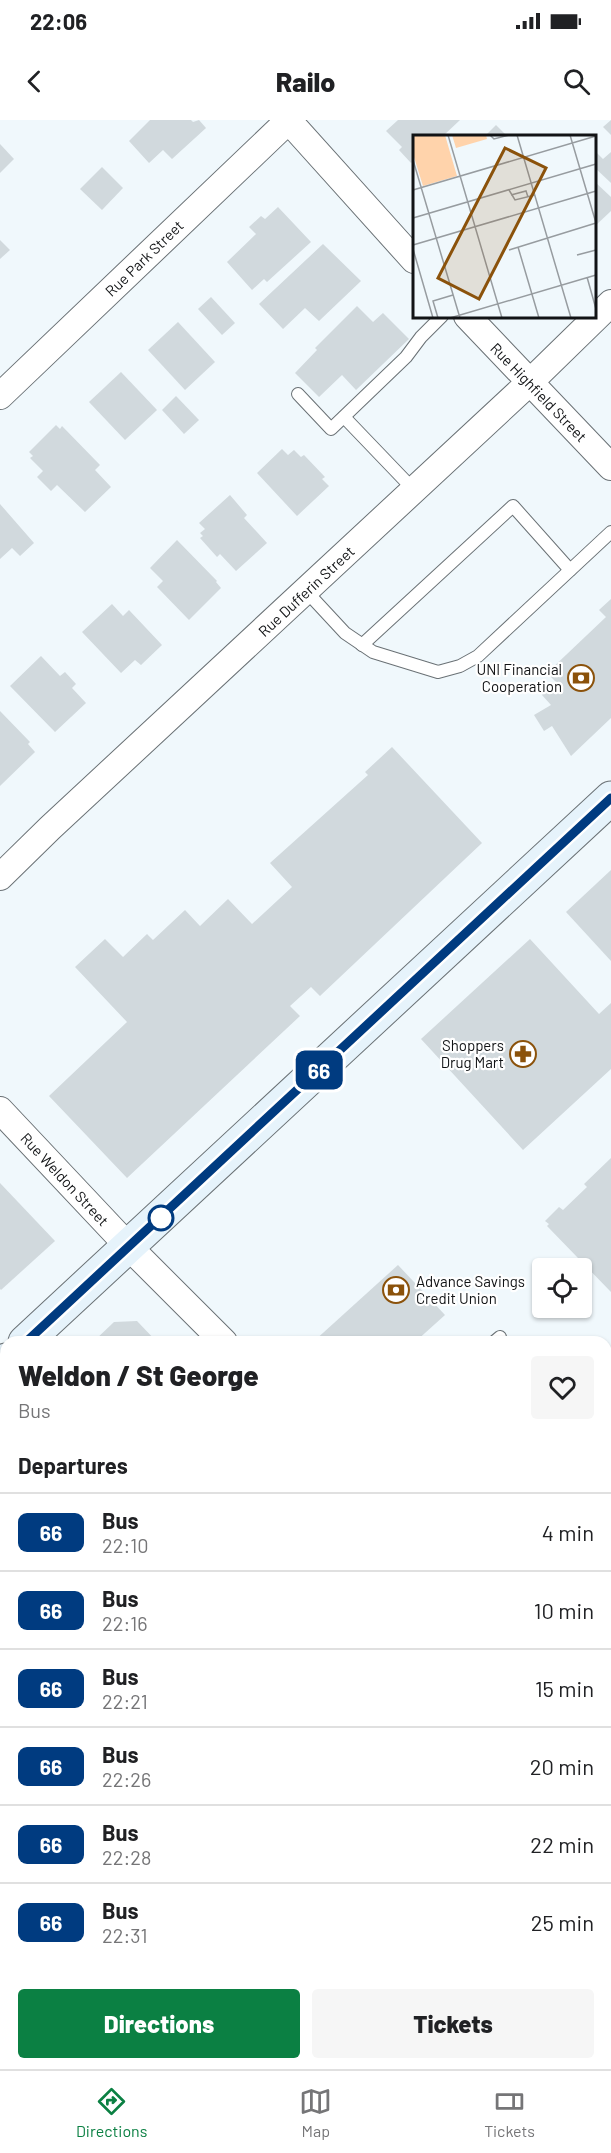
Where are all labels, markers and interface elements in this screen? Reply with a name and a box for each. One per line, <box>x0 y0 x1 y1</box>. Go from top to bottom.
text: 22:06 <box>30 8 87 34</box>
icon: back <box>18 65 51 98</box>
text: Railo <box>276 65 335 97</box>
icon: search <box>560 65 593 98</box>
inset map <box>413 135 596 318</box>
street label: Rue Park Street <box>101 216 187 300</box>
street label: Rue Highfield Street <box>487 339 591 445</box>
street label: Rue Dufferin Street <box>254 542 358 640</box>
place label: UNI Financial Cooperation <box>476 660 562 695</box>
bank icon: UNI Financial Cooperation <box>566 663 596 693</box>
place label: Shoppers Drug Mart <box>441 1036 504 1071</box>
pharmacy icon: Shoppers Drug Mart <box>508 1039 538 1069</box>
line badge: 66 <box>292 1050 346 1090</box>
text: 66 <box>308 1058 330 1083</box>
street label: Rue Weldon Street <box>17 1129 113 1229</box>
unlabelled marker <box>148 1205 174 1231</box>
map controls <box>532 1258 592 1318</box>
button: locate <box>532 1258 592 1318</box>
place label: Advance Savings Credit Union <box>416 1272 525 1307</box>
bank icon: Advance Savings Credit Union <box>381 1275 411 1305</box>
button: heart <box>531 1356 594 1419</box>
text: Weldon / St George <box>18 1358 259 1392</box>
text: Bus <box>18 1398 51 1422</box>
text: Departures <box>18 1452 128 1478</box>
text: Bus <box>102 1507 139 1533</box>
text: 4 min <box>542 1519 594 1545</box>
text: 66 <box>40 1520 62 1545</box>
text: 22:10 <box>102 1533 149 1557</box>
text: Bus <box>102 1585 139 1611</box>
text: 10 min <box>534 1597 594 1623</box>
text: 66 <box>40 1598 62 1623</box>
text: 22:16 <box>102 1611 148 1635</box>
text: Bus <box>102 1663 139 1689</box>
text: 15 min <box>535 1675 594 1701</box>
text: 66 <box>40 1676 62 1701</box>
text: 22:21 <box>102 1689 148 1713</box>
text: Bus <box>102 1741 139 1767</box>
text: 20 min <box>530 1753 594 1779</box>
text: 66 <box>40 1754 62 1779</box>
text: 22:26 <box>102 1767 151 1791</box>
text: Bus <box>102 1819 139 1845</box>
text: 22 min <box>530 1831 594 1857</box>
text: 66 <box>40 1832 62 1857</box>
text: 22:28 <box>102 1845 151 1869</box>
text: Bus <box>102 1897 139 1923</box>
text: 25 min <box>531 1909 594 1935</box>
text: 66 <box>40 1910 62 1935</box>
text: 22:31 <box>102 1923 147 1947</box>
button: Directions <box>18 1989 300 2058</box>
button: Tickets <box>312 1989 594 2058</box>
tab: Directions <box>76 2085 147 2140</box>
tab: Map <box>299 2085 332 2140</box>
tab: Tickets <box>484 2085 535 2140</box>

